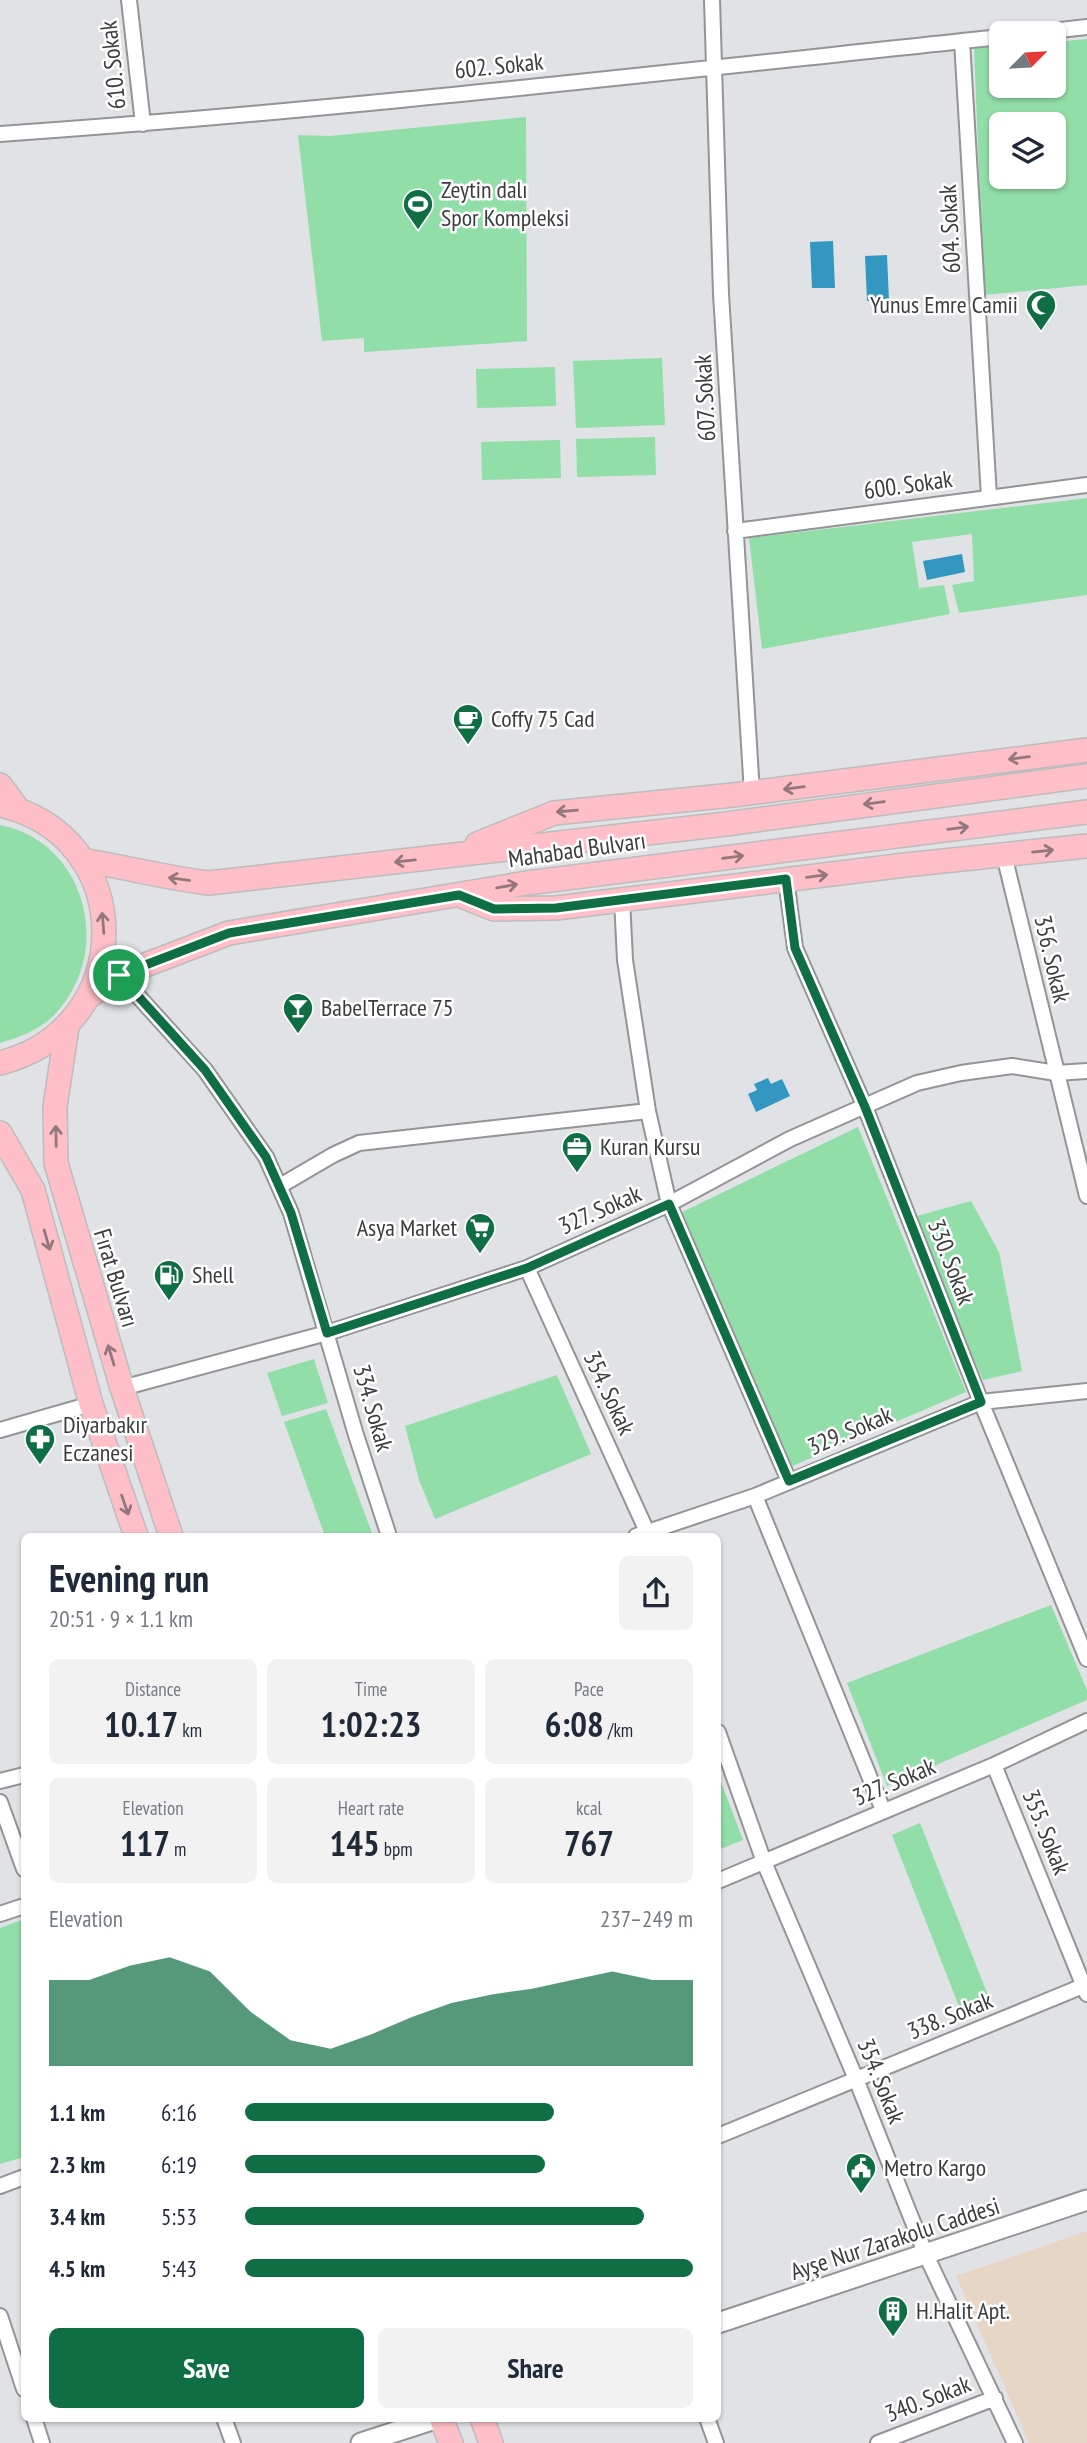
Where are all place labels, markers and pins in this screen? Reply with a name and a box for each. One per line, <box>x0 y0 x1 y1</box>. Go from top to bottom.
place label: Zeytin dalı Spor Kompleksi <box>441 174 569 233</box>
sports icon: Zeytin dalı Spor Kompleksi <box>401 187 435 231</box>
mosque icon: Yunus Emre Camii <box>1024 288 1058 332</box>
place label: Yunus Emre Camii <box>870 289 1018 320</box>
cafe icon: Coffy 75 Cad <box>451 702 485 746</box>
place label: Coffy 75 Cad <box>491 703 595 734</box>
pin <box>89 945 149 1005</box>
bar icon: BabelTerrace 75 <box>281 991 315 1035</box>
place label: BabelTerrace 75 <box>321 992 453 1023</box>
office icon: Kuran Kursu <box>560 1130 594 1174</box>
place label: Kuran Kursu <box>600 1131 700 1162</box>
supermarket icon: Asya Market <box>463 1211 497 1255</box>
place label: Asya Market <box>357 1212 457 1243</box>
fuel station icon: Shell <box>152 1258 186 1302</box>
place label: Shell <box>192 1259 234 1290</box>
place label: Diyarbakır Eczanesi <box>63 1409 148 1468</box>
pharmacy icon: Diyarbakır Eczanesi <box>23 1422 57 1466</box>
public building icon: Metro Kargo <box>844 2151 878 2195</box>
place label: Metro Kargo <box>884 2152 986 2183</box>
building icon: H.Halit Apt. <box>876 2294 910 2338</box>
place label: H.Halit Apt. <box>916 2295 1010 2326</box>

